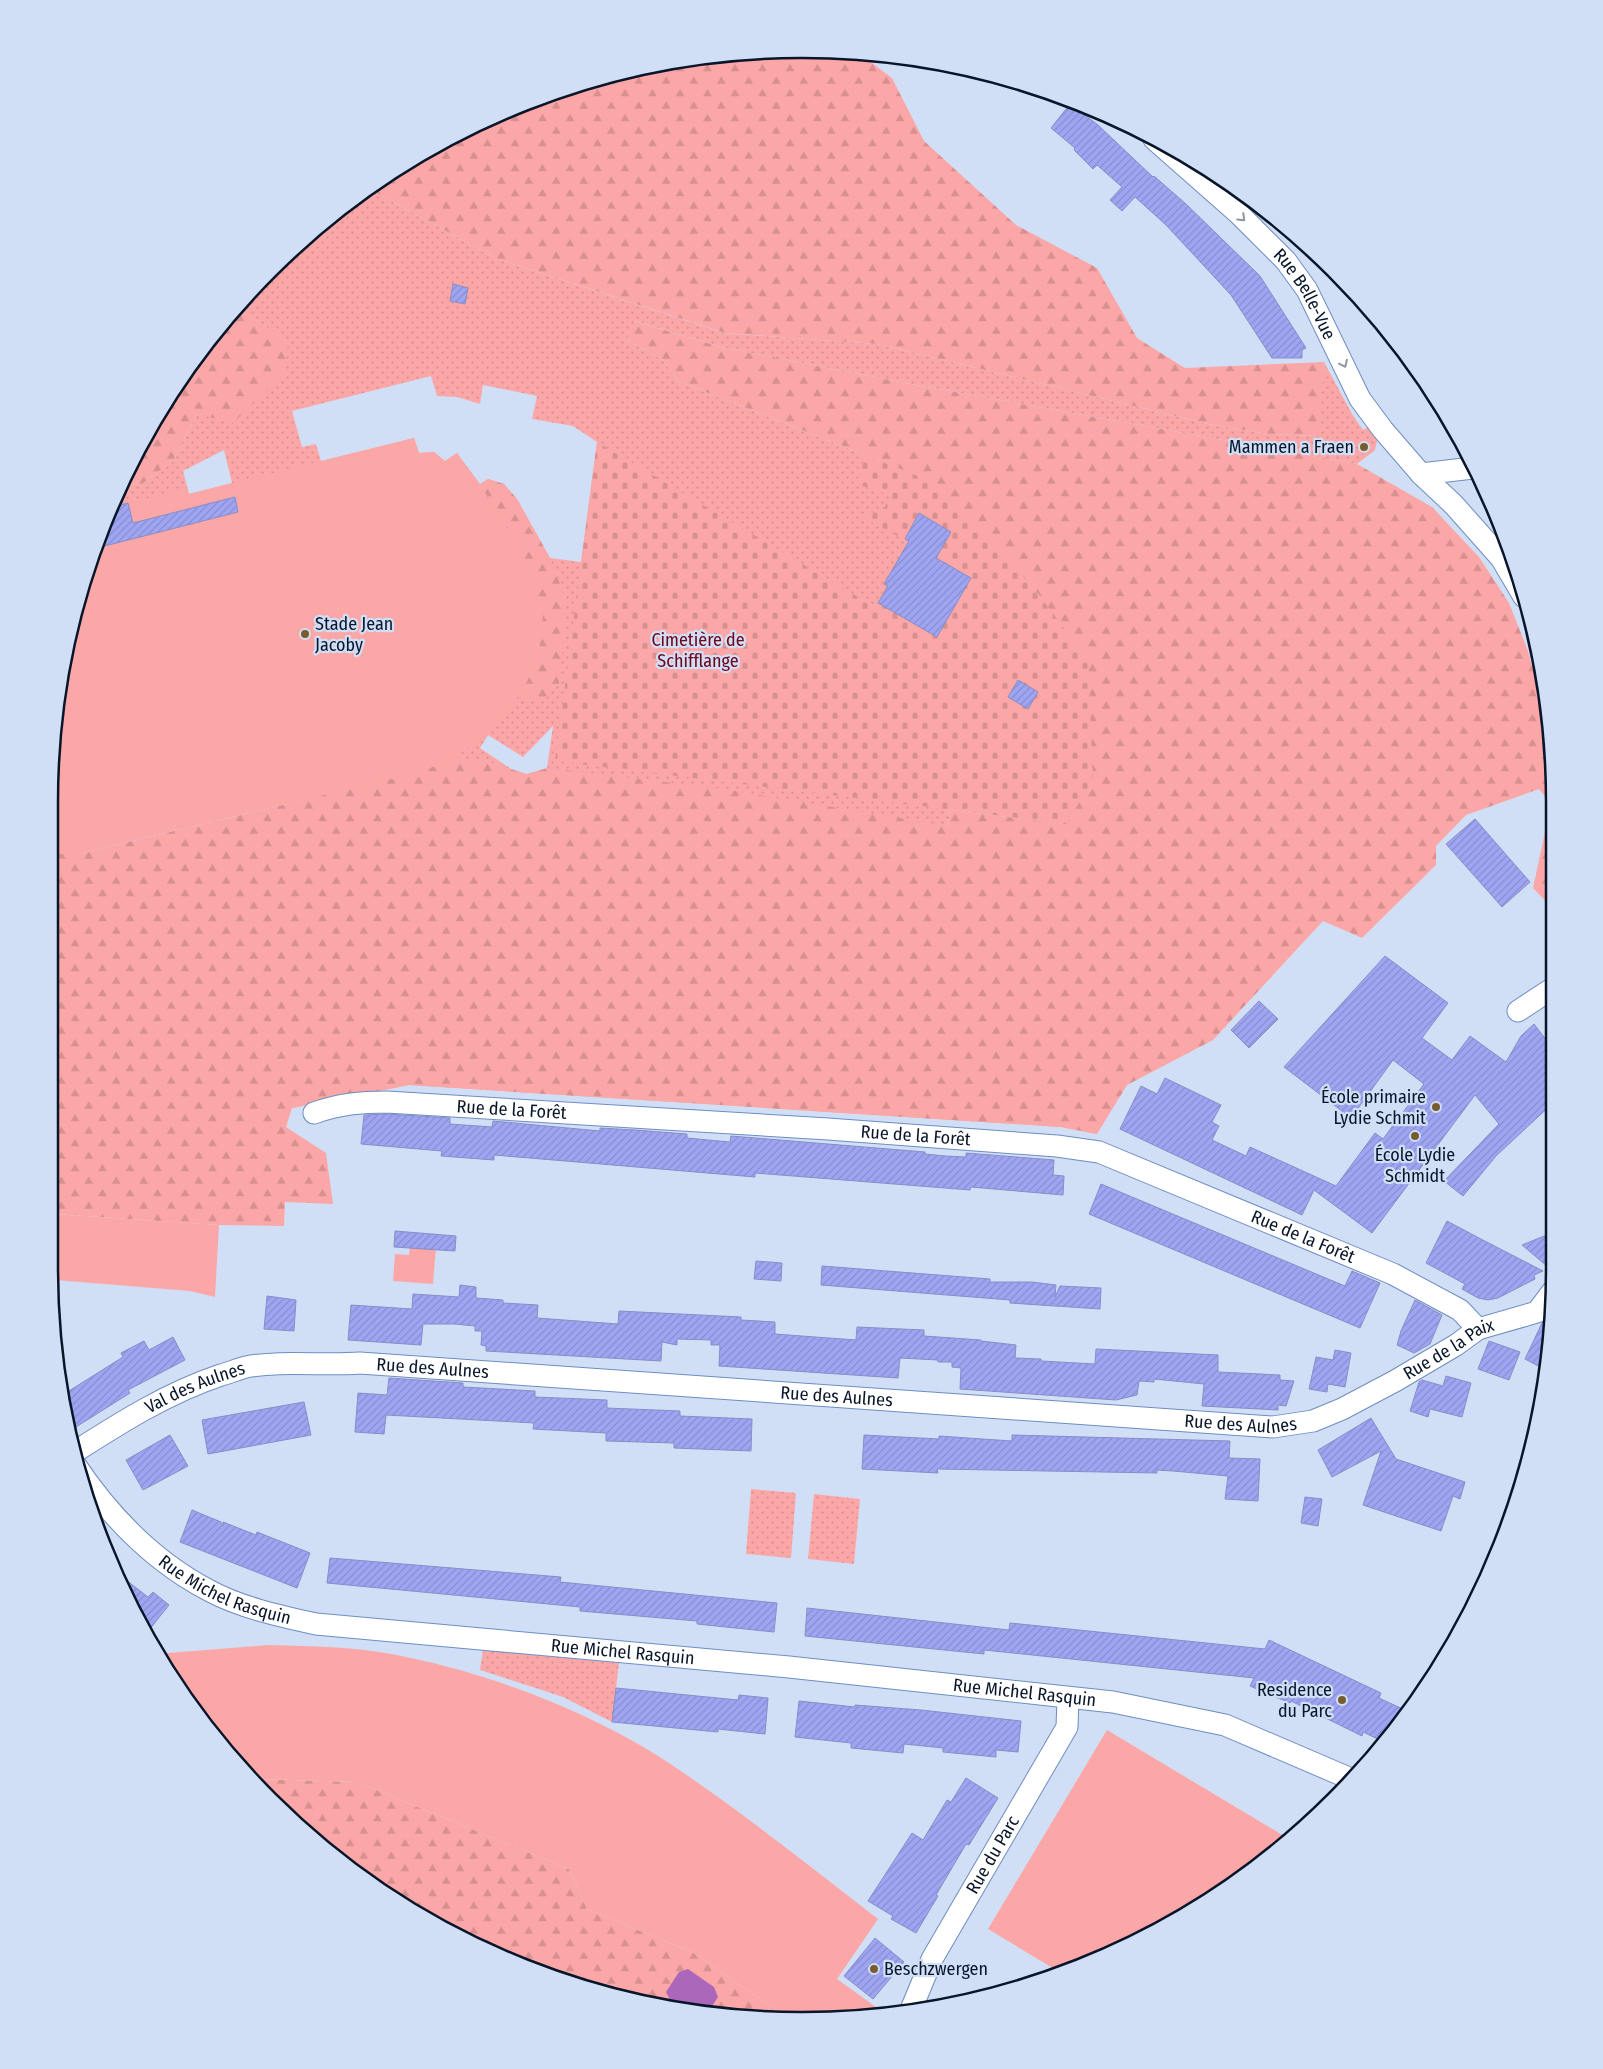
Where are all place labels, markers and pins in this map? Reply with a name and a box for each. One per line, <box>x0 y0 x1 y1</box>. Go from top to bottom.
place label: Mammen a Fraen <box>1229 436 1354 458</box>
marker: Mammen a Fraen <box>1358 441 1370 453</box>
place label: Stade Jean Jacoby <box>315 613 393 656</box>
marker: Stade Jean Jacoby <box>299 628 311 640</box>
place label: École primaire Lydie Schmit <box>1321 1085 1426 1129</box>
marker: École primaire Lydie Schmit <box>1430 1101 1442 1113</box>
marker: École Lydie Schmidt <box>1409 1130 1421 1142</box>
place label: École Lydie Schmidt <box>1375 1143 1455 1187</box>
place label: Residence du Parc <box>1257 1679 1332 1722</box>
marker: Residence du Parc <box>1336 1694 1348 1706</box>
place label: Beschzwergen <box>884 1958 988 1980</box>
marker: Beschzwergen <box>868 1963 880 1975</box>

